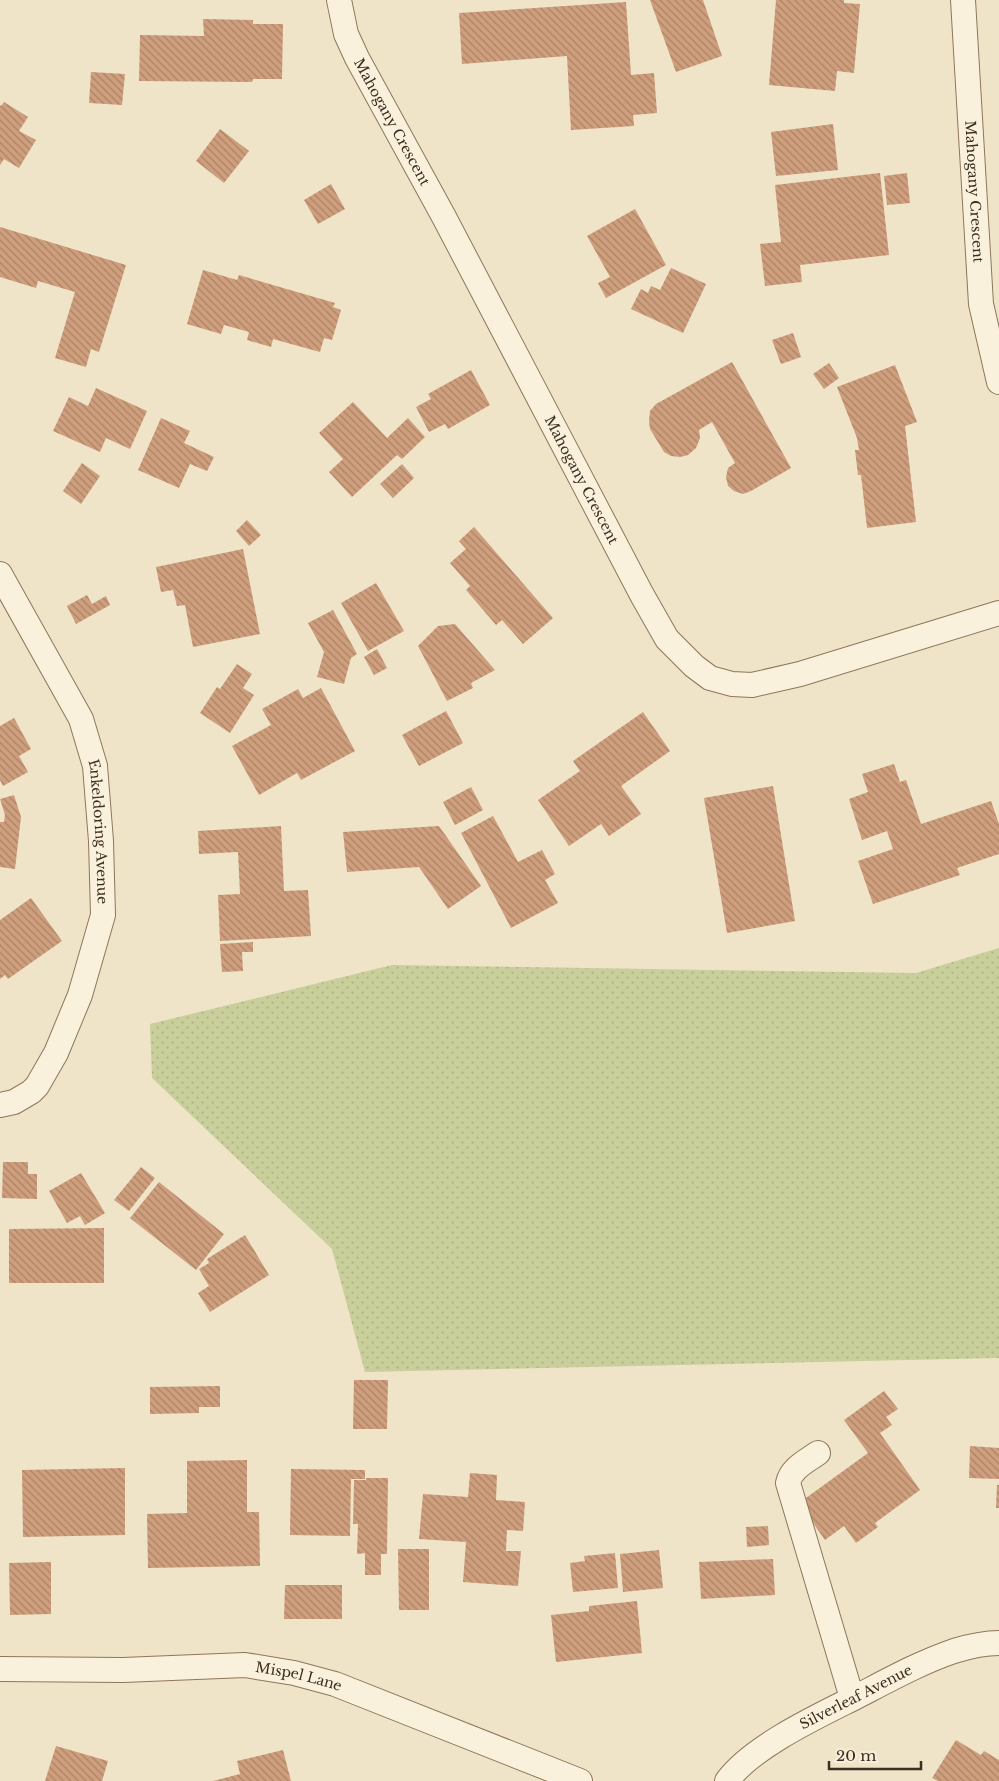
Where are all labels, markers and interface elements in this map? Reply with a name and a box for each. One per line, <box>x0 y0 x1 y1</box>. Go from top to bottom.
street label: Mahogany Crescent <box>350 55 434 189</box>
street label: Mahogany Crescent <box>961 120 988 264</box>
street label: Mahogany Crescent <box>541 412 623 548</box>
street label: Enkeldoring Avenue <box>84 757 112 905</box>
street label: Mispel Lane <box>254 1658 345 1695</box>
street label: Silverleaf Avenue <box>796 1661 915 1733</box>
scale bar <box>829 1738 922 1770</box>
text: 20 m <box>836 1746 876 1765</box>

